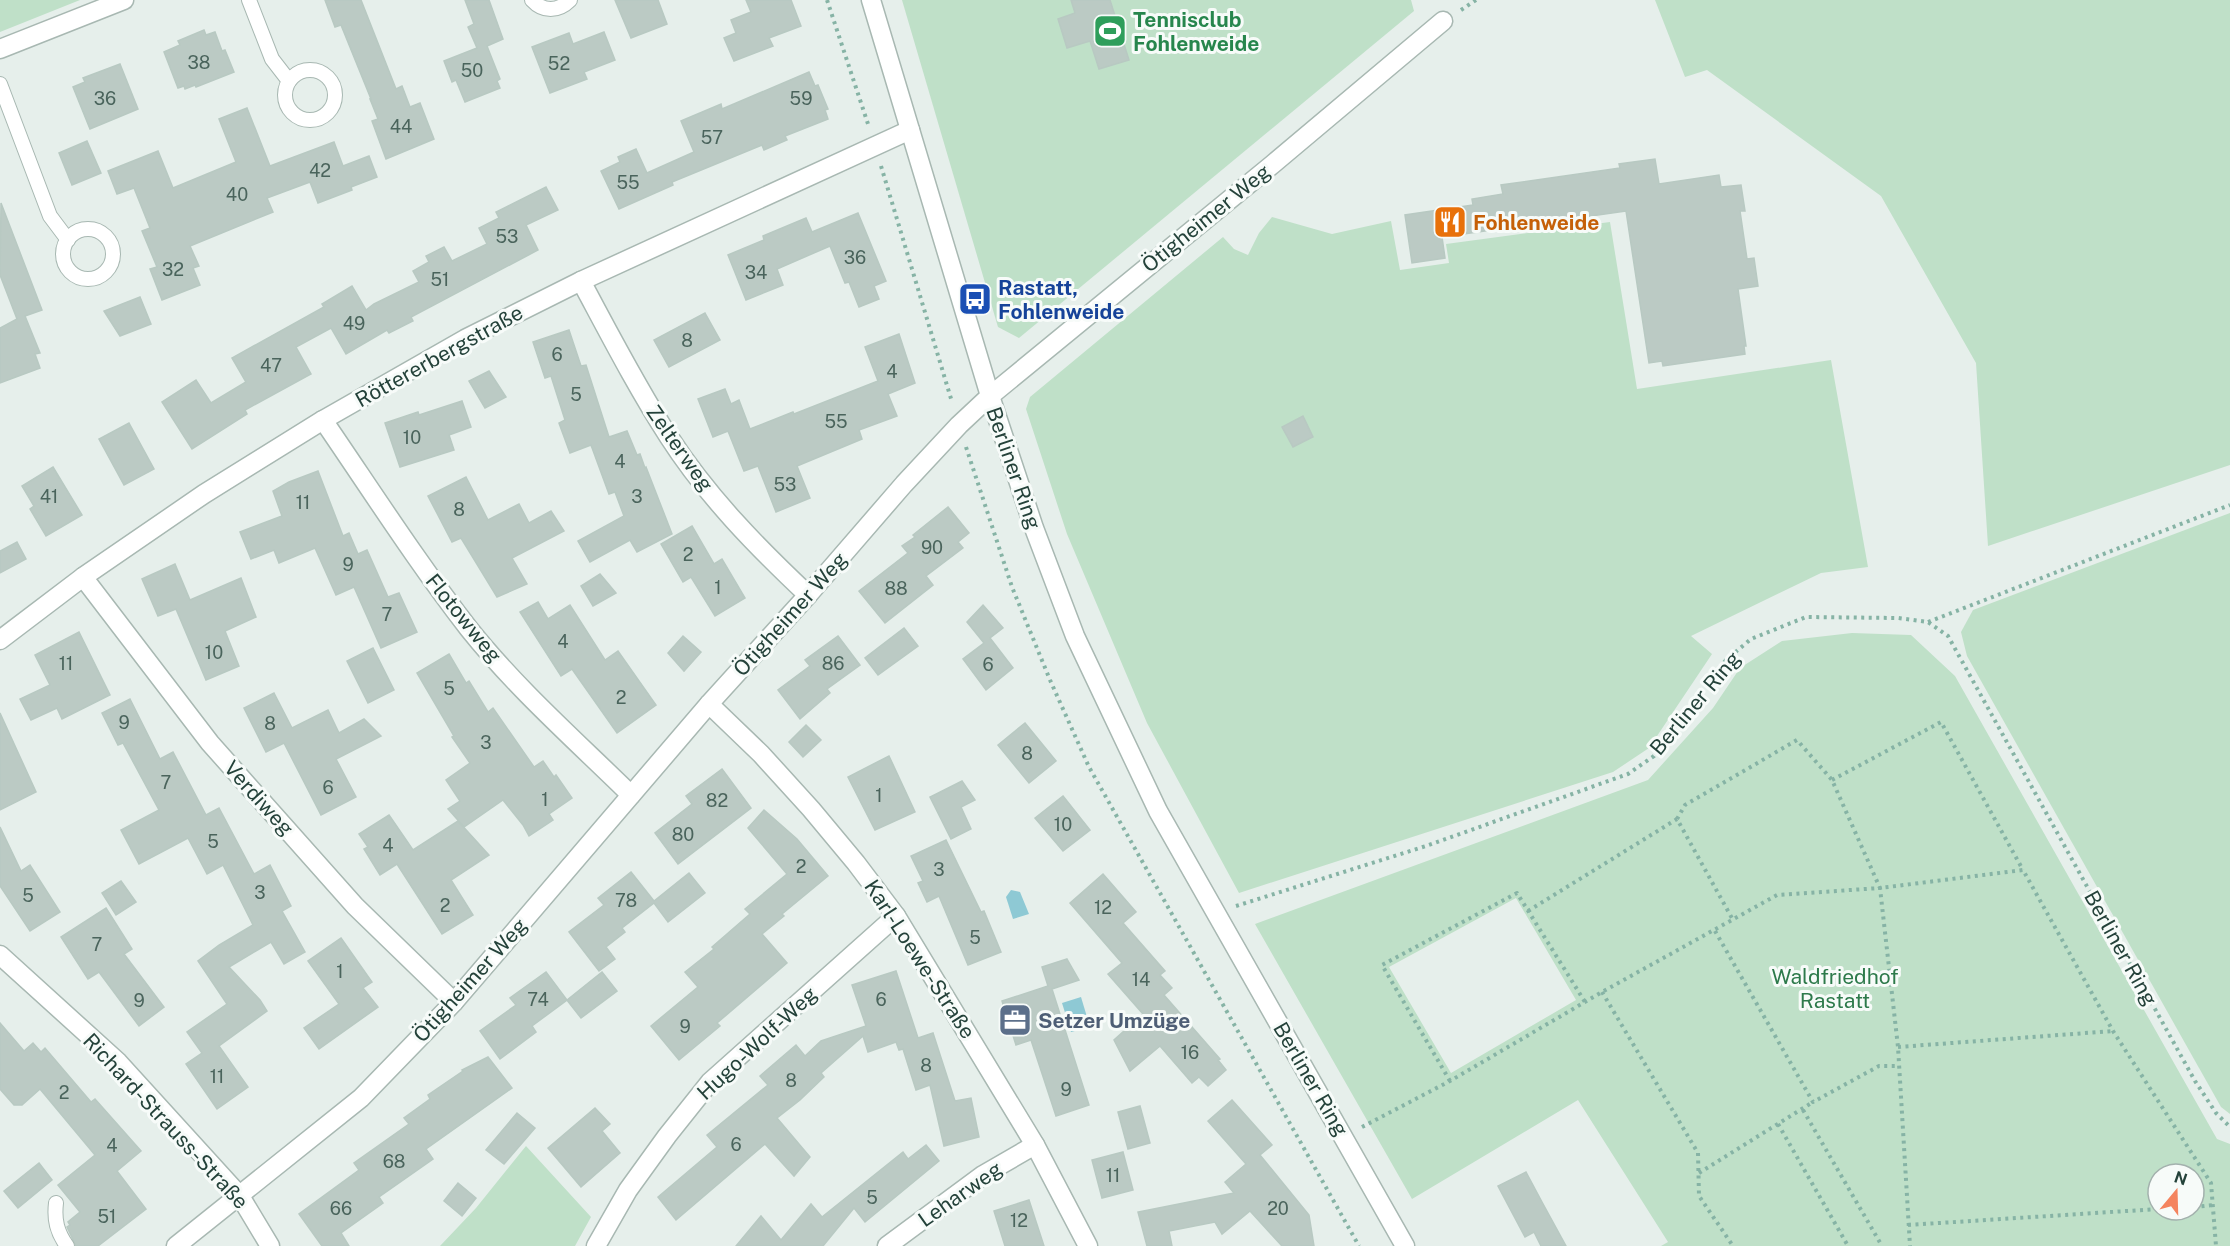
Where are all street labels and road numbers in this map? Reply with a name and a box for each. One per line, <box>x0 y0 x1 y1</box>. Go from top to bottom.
street label: Ötigheimer Weg <box>1137 159 1275 277</box>
street label: Röttererbergstraße <box>351 300 527 412</box>
street label: Zelterweg <box>641 400 719 496</box>
street label: Berliner Ring <box>981 404 1047 532</box>
street label: Ötigheimer Weg <box>728 547 852 681</box>
street label: Flotowweg <box>421 569 507 667</box>
street label: Berliner Ring <box>1644 646 1746 760</box>
street label: Verdiweg <box>219 755 299 841</box>
street label: Karl-Loewe-Straße <box>859 875 981 1043</box>
street label: Berliner Ring <box>2079 886 2163 1010</box>
street label: Ötigheimer Weg <box>408 913 532 1047</box>
street label: Hugo-Wolf-Weg <box>692 981 822 1105</box>
street label: Berliner Ring <box>1268 1017 1354 1141</box>
street label: Richard-Strauss-Straße <box>78 1028 254 1214</box>
street label: Leharweg <box>913 1156 1007 1232</box>

